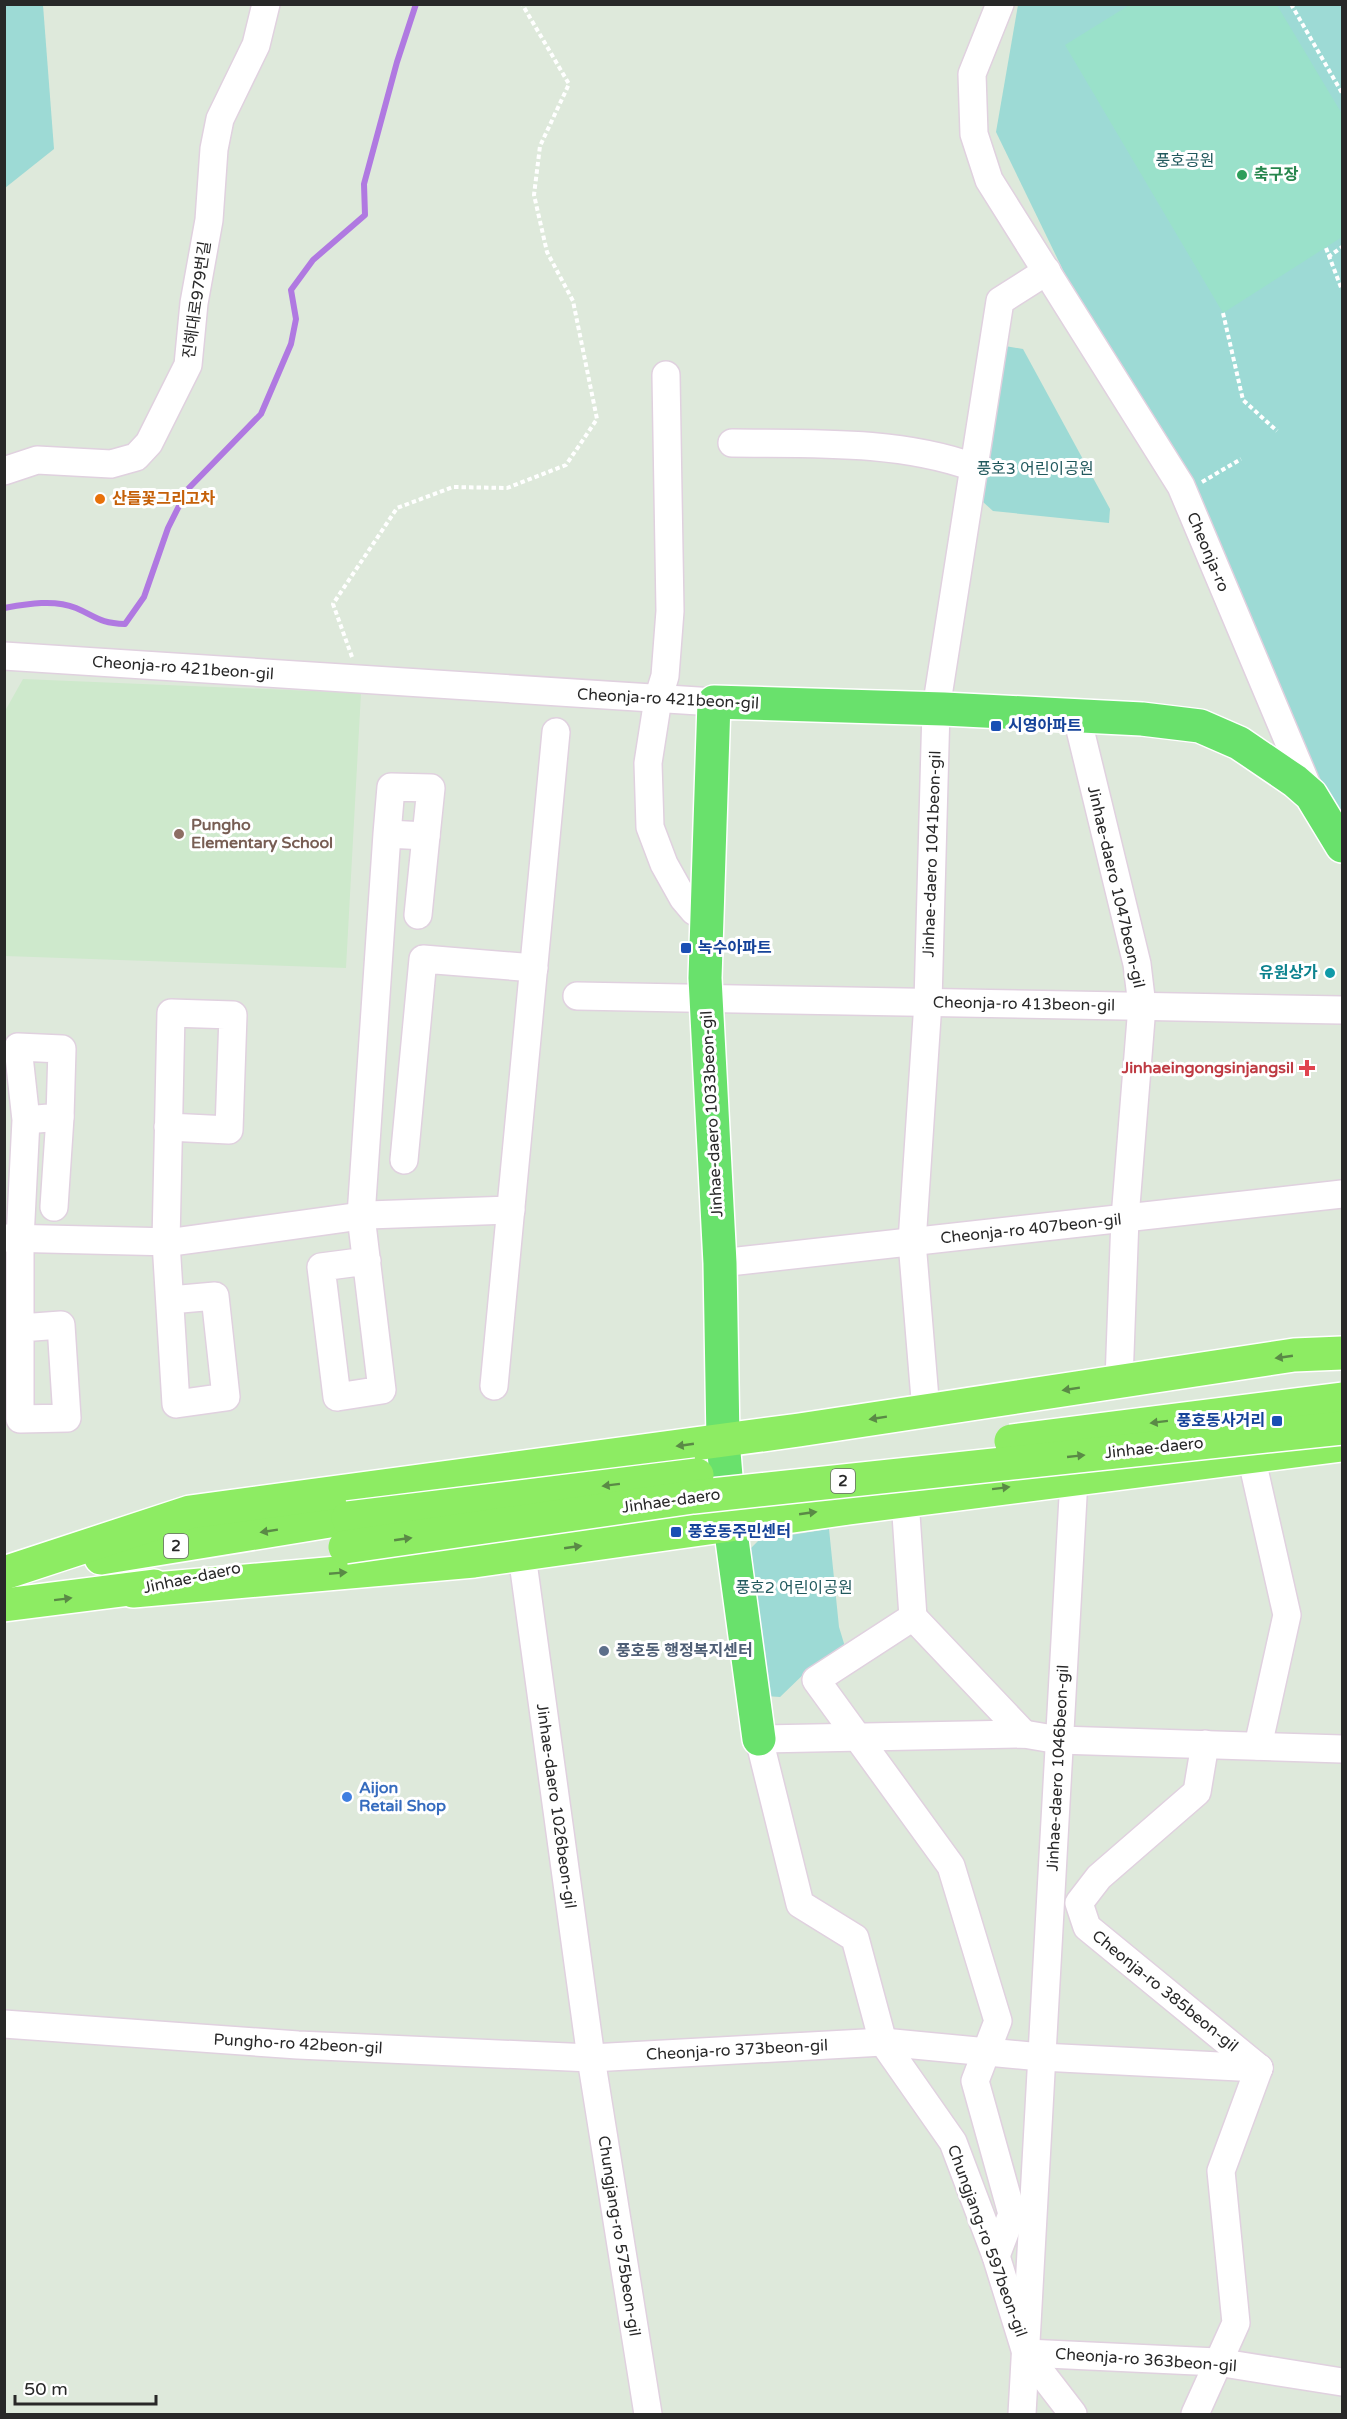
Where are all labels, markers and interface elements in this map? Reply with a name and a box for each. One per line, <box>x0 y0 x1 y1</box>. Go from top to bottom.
park label: 풍호공원 <box>1156 151 1214 171</box>
place label: 축구장 <box>1254 165 1298 185</box>
marker: 축구장 <box>1235 168 1249 182</box>
street label: 진해대로979번길 <box>179 240 215 360</box>
park label: 풍호3 어린이공원 <box>976 459 1094 479</box>
place label: 산들꽃그리고차 <box>112 489 215 509</box>
marker: 산들꽃그리고차 <box>93 492 107 506</box>
street label: Cheonja-ro <box>1182 509 1234 595</box>
street label: Cheonja-ro 421beon-gil <box>91 652 275 684</box>
street label: Cheonja-ro 421beon-gil <box>577 684 759 714</box>
place label: 시영아파트 <box>1008 716 1082 736</box>
marker: 시영아파트 <box>989 719 1003 733</box>
street label: Jinhae-daero 1041beon-gil <box>918 750 946 958</box>
street label: Jinhae-daero 1047beon-gil <box>1083 784 1149 990</box>
place label: Pungho Elementary School <box>191 815 333 853</box>
marker: Pungho Elementary School <box>172 827 186 841</box>
place label: 녹수아파트 <box>698 938 772 958</box>
marker: 녹수아파트 <box>679 941 693 955</box>
place label: 유원상가 <box>1259 963 1318 983</box>
marker: 유원상가 <box>1323 966 1337 980</box>
street label: Cheonja-ro 413beon-gil <box>933 992 1115 1016</box>
street label: Jinhae-daero 1033beon-gil <box>697 1010 727 1218</box>
place label: Jinhaeingongsinjangsil <box>1121 1058 1294 1078</box>
marker: Jinhaeingongsinjangsil <box>1298 1059 1316 1077</box>
street label: Cheonja-ro 407beon-gil <box>939 1210 1123 1248</box>
one-way arrow <box>1275 1352 1294 1361</box>
one-way arrow <box>1061 1384 1080 1393</box>
place label: 풍호동사거리 <box>1177 1411 1265 1431</box>
one-way arrow <box>868 1414 887 1423</box>
marker: 풍호동사거리 <box>1270 1414 1284 1428</box>
one-way arrow <box>1150 1417 1169 1427</box>
street label: Jinhae-daero <box>1104 1433 1204 1463</box>
one-way arrow <box>675 1441 694 1450</box>
one-way arrow <box>1067 1452 1086 1461</box>
road number: 2 <box>831 1469 855 1493</box>
one-way arrow <box>602 1481 621 1490</box>
street label: Jinhae-daero <box>620 1484 722 1518</box>
one-way arrow <box>992 1484 1011 1493</box>
one-way arrow <box>798 1509 817 1518</box>
place label: 풍호동주민센터 <box>688 1522 791 1542</box>
marker: 풍호동주민센터 <box>669 1525 683 1539</box>
one-way arrow <box>260 1527 279 1536</box>
road number: 2 <box>164 1534 188 1558</box>
one-way arrow <box>394 1534 413 1544</box>
one-way arrow <box>564 1543 583 1552</box>
street label: Jinhae-daero <box>141 1558 243 1598</box>
one-way arrow <box>328 1568 347 1578</box>
park label: 풍호2 어린이공원 <box>735 1578 853 1598</box>
one-way arrow <box>53 1594 72 1604</box>
place label: 풍호동 행정복지센터 <box>616 1641 753 1661</box>
marker: 풍호동 행정복지센터 <box>597 1644 611 1658</box>
street label: Jinhae-daero 1046beon-gil <box>1043 1664 1073 1872</box>
street label: Jinhae-daero 1026beon-gil <box>532 1702 580 1910</box>
place label: Aijon Retail Shop <box>359 1778 446 1816</box>
marker: Aijon Retail Shop <box>340 1790 354 1804</box>
street label: Cheonja-ro 385beon-gil <box>1088 1926 1242 2056</box>
street label: Pungho-ro 42beon-gil <box>213 2030 383 2058</box>
street label: Cheonja-ro 373beon-gil <box>646 2035 828 2065</box>
street label: Chungjang-ro 575beon-gil <box>593 2134 645 2338</box>
street label: Chungjang-ro 597beon-gil <box>943 2142 1031 2340</box>
street label: Cheonja-ro 363beon-gil <box>1054 2344 1238 2376</box>
scale bar <box>15 2368 156 2406</box>
text: 50 m <box>24 2378 68 2400</box>

